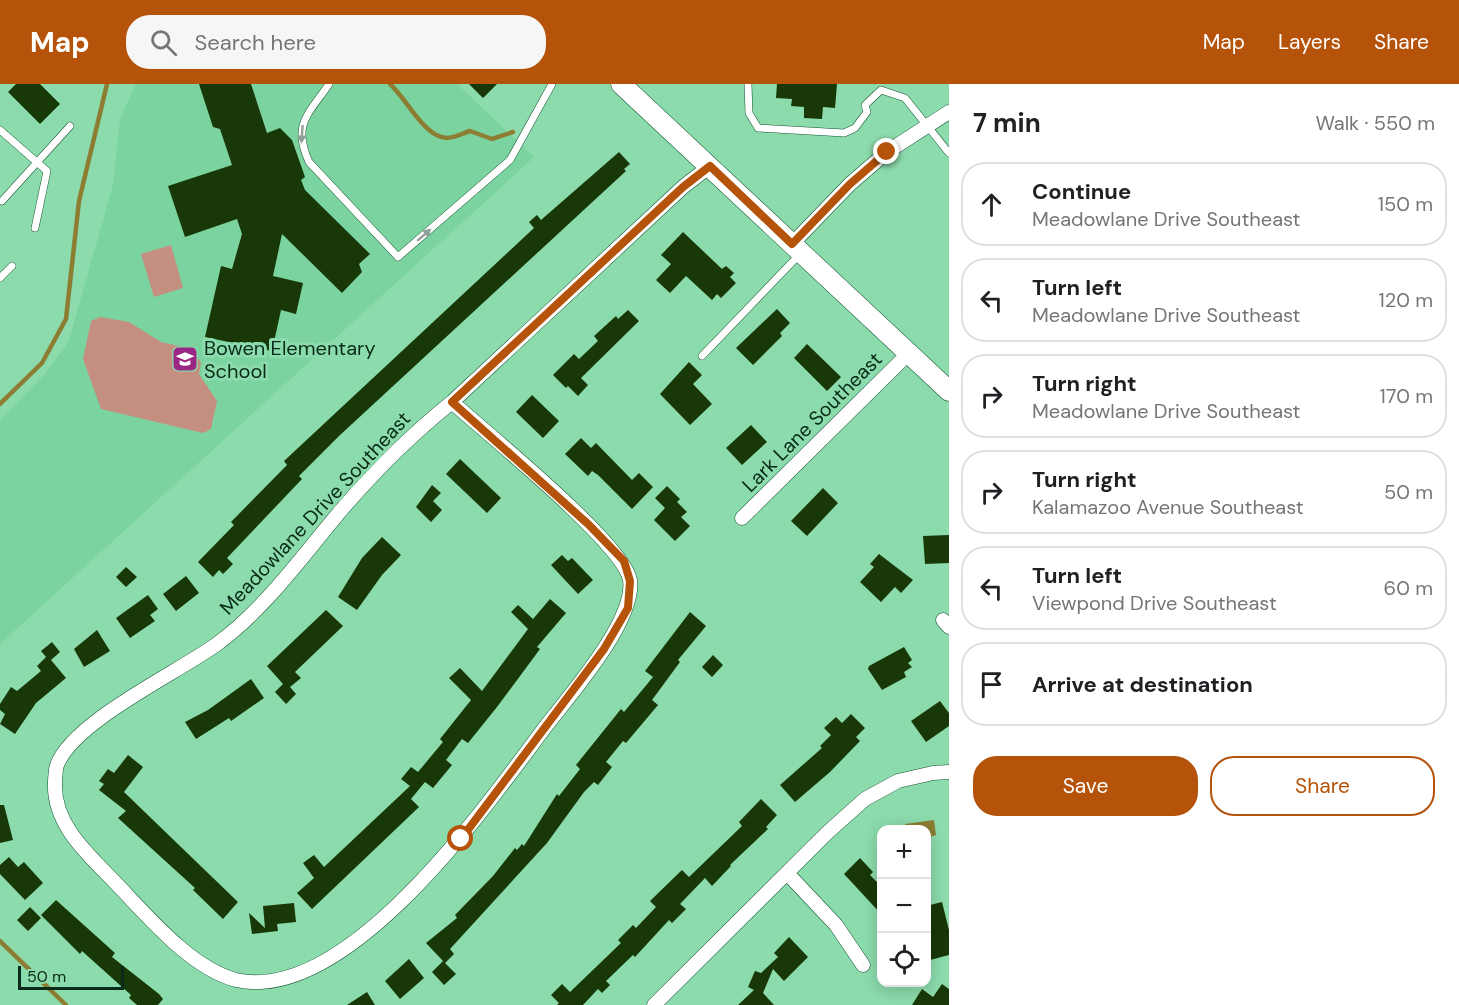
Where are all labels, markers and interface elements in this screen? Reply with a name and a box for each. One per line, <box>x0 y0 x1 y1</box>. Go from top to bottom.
search box <box>126 15 546 69</box>
text: Map <box>30 24 90 61</box>
icon: search <box>147 26 180 59</box>
text: Search here <box>195 28 316 57</box>
text: Map <box>1203 28 1245 56</box>
text: Layers <box>1278 28 1341 56</box>
text: Share <box>1374 28 1429 56</box>
text: 7 min <box>973 106 1041 140</box>
text: Walk · 550 m <box>1315 110 1435 136</box>
one-way arrow <box>297 125 306 144</box>
route end <box>873 138 899 164</box>
text: Continue <box>1032 177 1131 206</box>
icon: ahead <box>975 188 1008 221</box>
text: 150 m <box>1378 191 1433 217</box>
text: Meadowlane Drive Southeast <box>1032 206 1300 232</box>
one-way arrow <box>416 229 431 242</box>
text: Turn left <box>1032 273 1122 302</box>
icon: left <box>975 284 1008 317</box>
text: 120 m <box>1379 287 1433 313</box>
text: Meadowlane Drive Southeast <box>1032 302 1300 328</box>
place label: Bowen Elementary School <box>204 335 376 384</box>
school or university icon: Bowen Elementary School <box>170 344 200 374</box>
street label: Lark Lane Southeast <box>736 346 888 498</box>
text: Turn right <box>1032 369 1137 398</box>
icon: right <box>975 380 1008 413</box>
text: 170 m <box>1380 383 1433 409</box>
text: Meadowlane Drive Southeast <box>1032 398 1300 424</box>
street label: Meadowlane Drive Southeast <box>214 406 416 620</box>
text: Turn right <box>1032 465 1137 494</box>
icon: right <box>975 476 1008 509</box>
text: 50 m <box>1384 479 1433 505</box>
text: Kalamazoo Avenue Southeast <box>1032 494 1304 520</box>
text: Turn left <box>1032 561 1122 590</box>
icon: left <box>975 572 1008 605</box>
text: 60 m <box>1384 575 1433 601</box>
text: Viewpond Drive Southeast <box>1032 590 1277 616</box>
icon: arrive <box>975 668 1008 701</box>
text: Arrive at destination <box>1032 670 1253 699</box>
button: Save <box>973 756 1198 816</box>
button: Share <box>1210 756 1435 816</box>
route start <box>447 825 473 851</box>
map controls <box>877 825 931 987</box>
button: + <box>877 825 931 879</box>
button: − <box>877 879 931 933</box>
button: locate <box>877 933 931 987</box>
scale bar <box>18 963 124 990</box>
text: 50 m <box>27 966 66 987</box>

